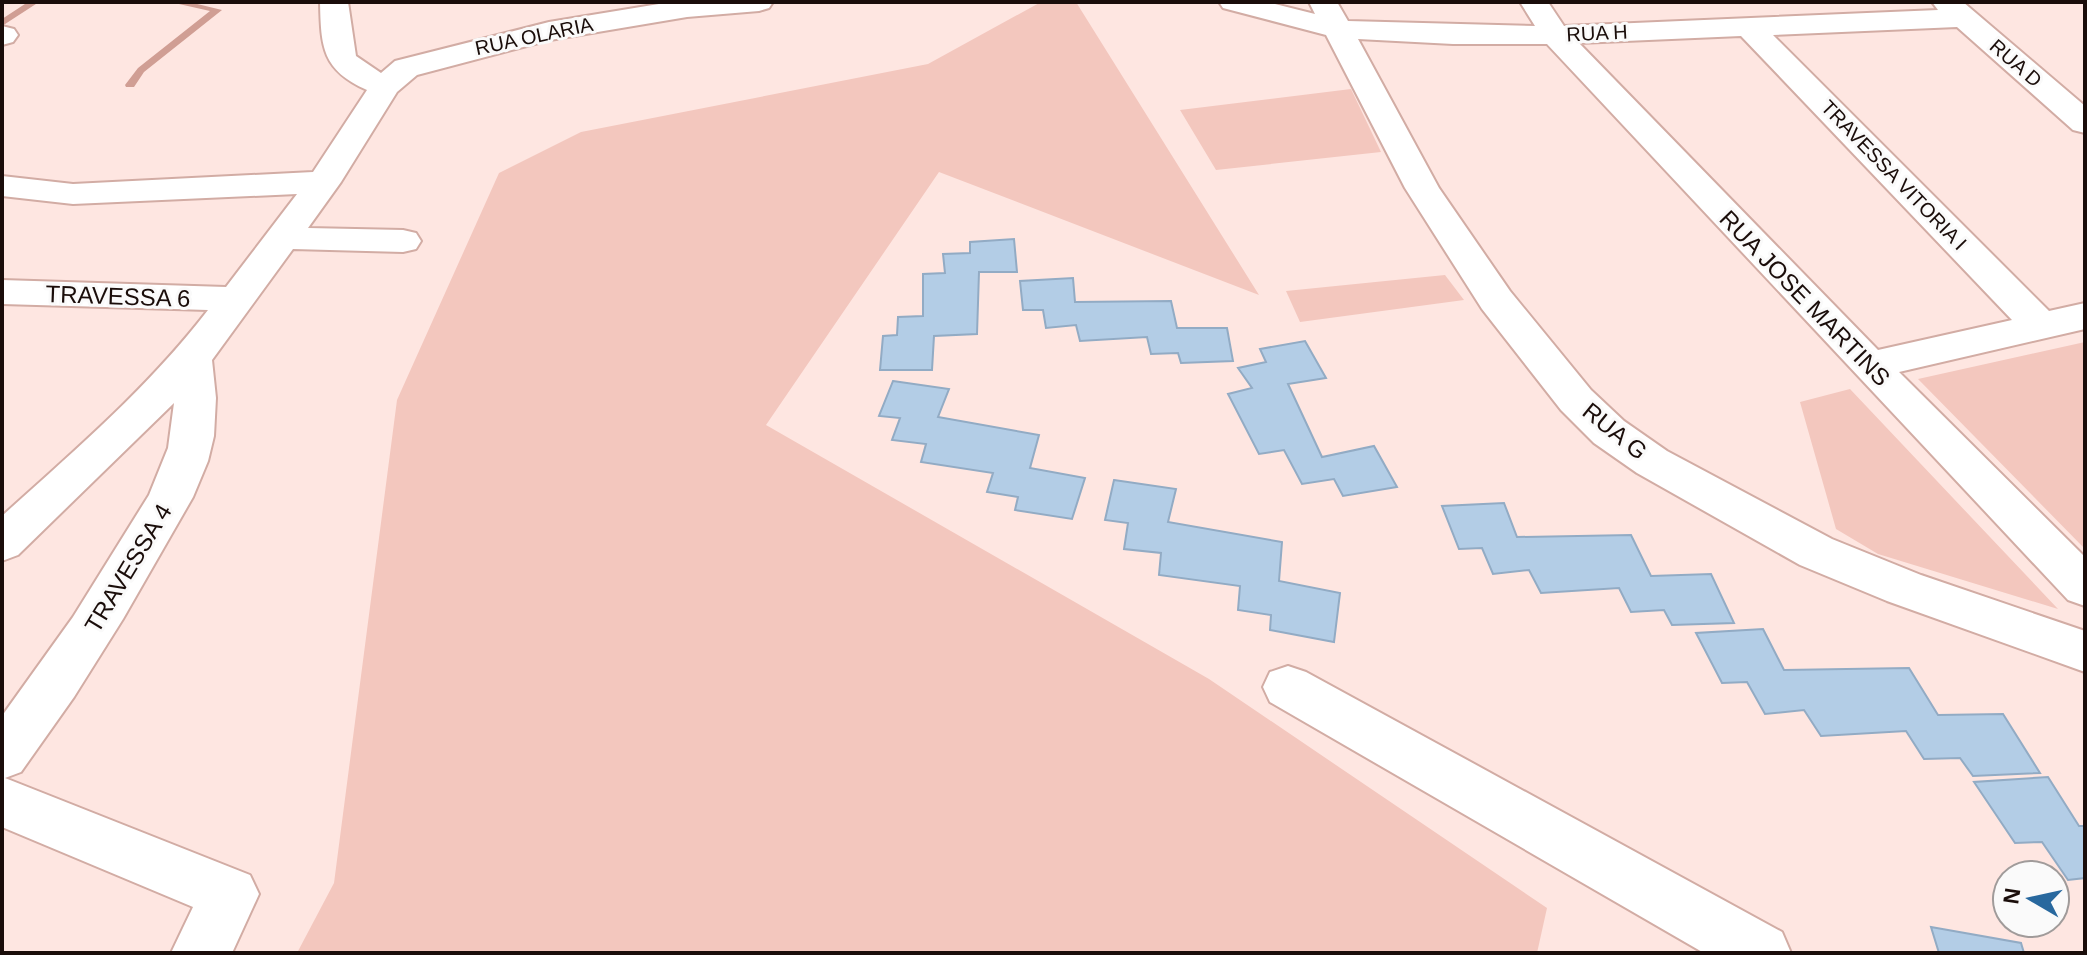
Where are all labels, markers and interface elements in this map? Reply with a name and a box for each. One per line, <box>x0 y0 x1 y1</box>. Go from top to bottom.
street label: RUA OLARIA <box>473 13 596 59</box>
street label: RUA H <box>1566 20 1628 46</box>
street label: RUA D <box>1986 35 2046 91</box>
street label: TRAVESSA VITORIA I <box>1817 96 1971 254</box>
street label: RUA JOSE MARTINS <box>1714 205 1896 391</box>
street label: TRAVESSA 6 <box>45 280 191 312</box>
street label: RUA G <box>1577 397 1653 465</box>
street label: TRAVESSA 4 <box>79 499 177 637</box>
north arrow <box>1991 859 2071 939</box>
text: N <box>1998 886 2025 906</box>

